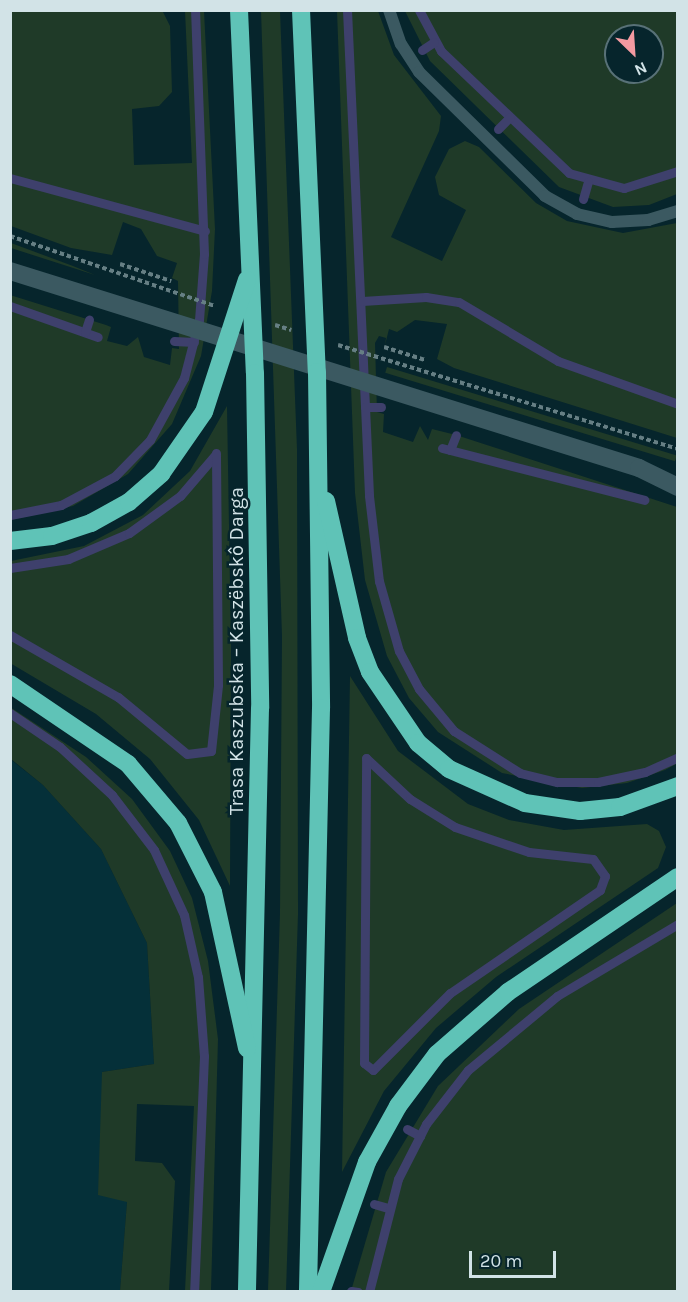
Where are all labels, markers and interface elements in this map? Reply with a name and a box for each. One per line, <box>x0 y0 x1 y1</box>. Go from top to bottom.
north arrow <box>604 24 664 84</box>
text: N <box>632 58 650 80</box>
street label: Trasa Kaszubska – Kaszëbskô Darga <box>224 487 248 815</box>
scale bar <box>472 1239 559 1277</box>
text: 20 m <box>480 1250 522 1272</box>

